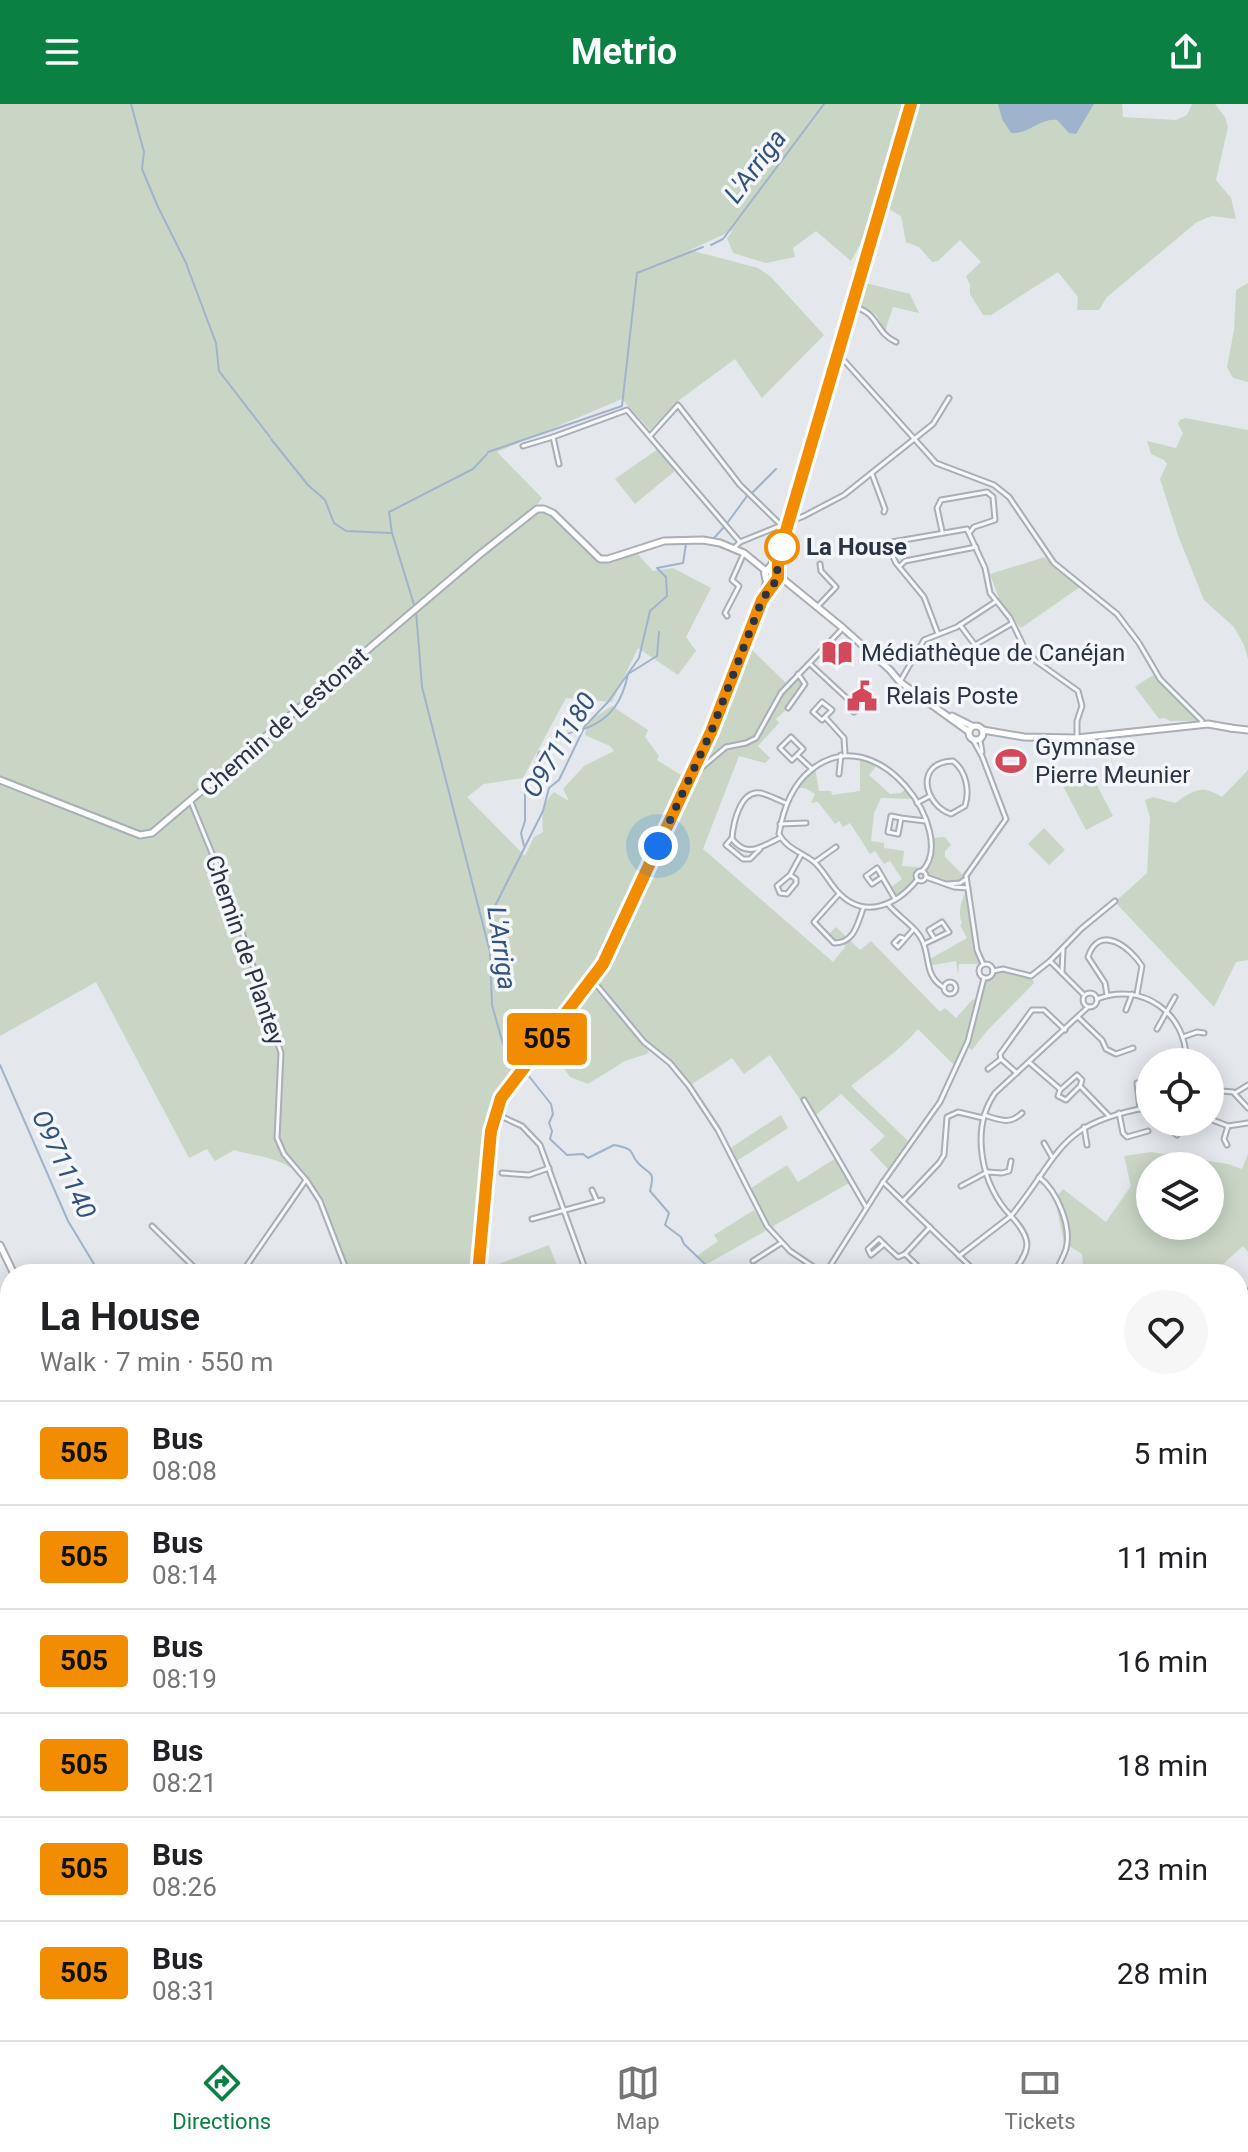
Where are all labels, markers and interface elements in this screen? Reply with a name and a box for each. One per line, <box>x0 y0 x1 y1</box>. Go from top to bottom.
icon: menu <box>40 30 84 74</box>
icon: share <box>1164 30 1208 74</box>
text: Metrio <box>571 31 677 73</box>
water label: L'Arriga <box>718 123 792 209</box>
marker: La House <box>765 530 799 564</box>
place label: La House <box>806 533 907 561</box>
library icon: Médiathèque de Canéjan <box>820 636 854 670</box>
place label: Médiathèque de Canéjan <box>861 639 1125 667</box>
street label: Chemin de Lestonat <box>194 641 374 803</box>
public building icon: Relais Poste <box>845 679 879 713</box>
place label: Relais Poste <box>886 682 1018 710</box>
water label: O9711180 <box>516 687 602 803</box>
place label: Gymnase Pierre Meunier <box>1035 733 1190 789</box>
sports icon: Gymnase Pierre Meunier <box>994 744 1028 778</box>
your location <box>638 826 678 866</box>
street label: Chemin de Plantey <box>199 851 291 1049</box>
water label: L'Arriga <box>481 904 523 992</box>
line badge: 505 <box>501 1013 593 1065</box>
text: 505 <box>523 1022 571 1055</box>
map controls <box>1136 1048 1224 1240</box>
button: locate <box>1136 1048 1224 1136</box>
water label: O9711140 <box>26 1105 102 1223</box>
button: layers <box>1136 1152 1224 1240</box>
button: heart <box>1124 1290 1208 1374</box>
text: La House <box>40 1295 200 1339</box>
text: Walk · 7 min · 550 m <box>40 1347 273 1377</box>
text: Bus <box>152 1421 203 1456</box>
text: 505 <box>60 1436 108 1469</box>
text: 5 min <box>1134 1436 1208 1471</box>
text: 08:08 <box>152 1456 217 1486</box>
text: Bus <box>152 1525 203 1560</box>
text: 505 <box>60 1540 108 1573</box>
text: 11 min <box>1117 1540 1208 1575</box>
text: 08:14 <box>152 1560 217 1590</box>
text: Bus <box>152 1629 203 1664</box>
text: 505 <box>60 1644 108 1677</box>
text: 16 min <box>1117 1644 1208 1679</box>
text: 08:19 <box>152 1664 217 1694</box>
text: Bus <box>152 1733 203 1768</box>
text: 505 <box>60 1748 108 1781</box>
text: 18 min <box>1117 1748 1208 1783</box>
text: 08:21 <box>152 1768 217 1798</box>
text: Bus <box>152 1837 203 1872</box>
text: 505 <box>60 1852 108 1885</box>
text: 23 min <box>1117 1852 1208 1887</box>
text: 08:26 <box>152 1872 217 1902</box>
text: Bus <box>152 1941 203 1976</box>
text: 505 <box>60 1956 108 1989</box>
text: 28 min <box>1117 1956 1208 1991</box>
text: 08:31 <box>152 1976 217 2006</box>
tab: Directions <box>172 2061 271 2134</box>
tab: Map <box>616 2061 660 2134</box>
tab: Tickets <box>1005 2061 1076 2134</box>

